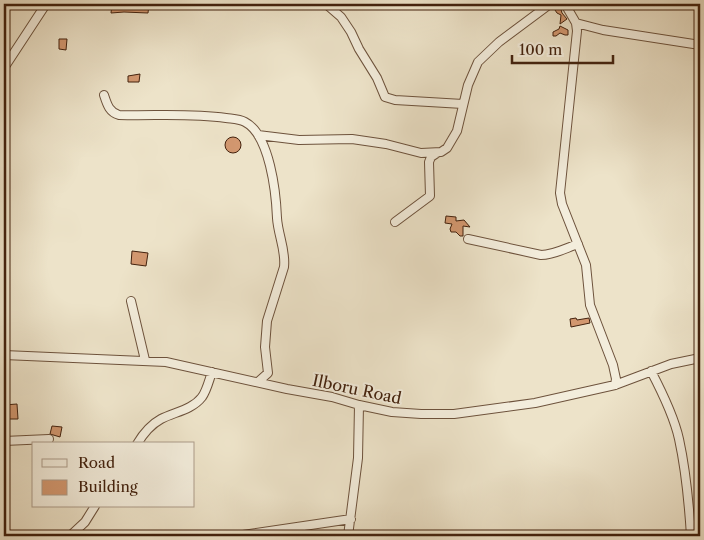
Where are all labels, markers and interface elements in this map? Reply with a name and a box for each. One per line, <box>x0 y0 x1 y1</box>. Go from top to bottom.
scale bar <box>512 32 613 64</box>
text: 100 m <box>519 40 562 59</box>
street label: Ilboru Road <box>311 370 404 408</box>
legend <box>32 442 195 508</box>
text: Road <box>78 453 115 472</box>
text: Building <box>78 477 138 496</box>

